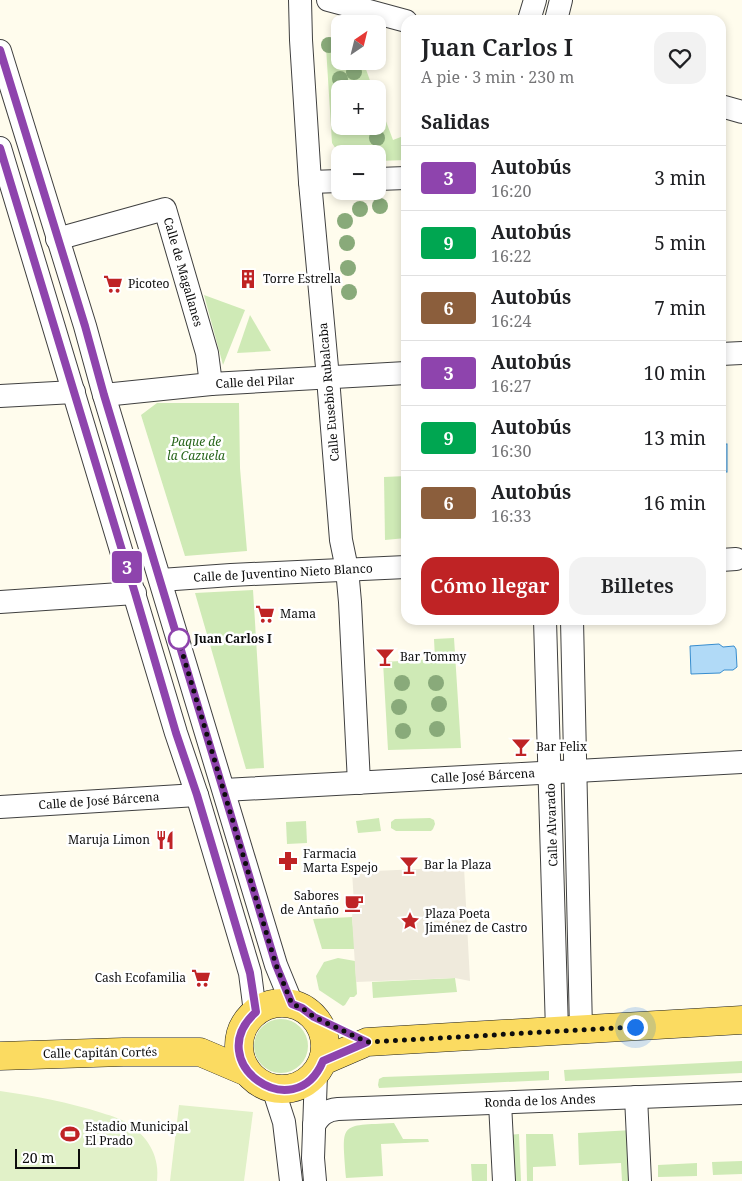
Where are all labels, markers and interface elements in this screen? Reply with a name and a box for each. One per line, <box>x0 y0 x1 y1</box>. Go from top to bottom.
north arrow <box>331 15 386 70</box>
map controls <box>331 15 386 200</box>
text: Juan Carlos I <box>421 30 573 63</box>
button: heart <box>654 32 706 84</box>
text: A pie · 3 min · 230 m <box>421 66 574 88</box>
button: + <box>331 80 386 135</box>
text: Salidas <box>421 109 490 135</box>
button: − <box>331 145 386 200</box>
text: Autobús <box>491 154 571 180</box>
text: 3 min <box>654 165 706 191</box>
text: 3 <box>443 166 454 190</box>
text: 16:20 <box>491 180 531 202</box>
street label: Calle de Magallanes <box>160 215 207 329</box>
text: Autobús <box>491 219 571 245</box>
text: 5 min <box>654 230 706 256</box>
text: 9 <box>443 231 454 255</box>
text: 16:22 <box>491 245 531 267</box>
building icon: Torre Estrella <box>237 268 259 290</box>
place label: Torre Estrella <box>263 270 341 287</box>
supermarket icon: Picoteo <box>102 273 124 295</box>
place label: Picoteo <box>128 275 170 292</box>
text: Autobús <box>491 284 571 310</box>
text: 7 min <box>654 295 706 321</box>
text: 6 <box>443 296 454 320</box>
text: 16:24 <box>491 310 531 332</box>
street label: Calle Eusebio Rubalcaba <box>314 322 343 462</box>
text: Autobús <box>491 349 571 375</box>
text: 10 min <box>644 360 706 386</box>
text: 3 <box>443 361 454 385</box>
street label: Calle del Pilar <box>215 371 295 392</box>
text: 16:27 <box>491 375 531 397</box>
text: Autobús <box>491 414 571 440</box>
text: 13 min <box>644 425 706 451</box>
text: 9 <box>443 426 454 450</box>
park label: Paque de la Cazuela <box>167 433 225 464</box>
text: 16:30 <box>491 440 531 462</box>
text: Autobús <box>491 479 571 505</box>
text: 16 min <box>644 490 706 516</box>
text: 6 <box>443 491 454 515</box>
text: 16:33 <box>491 505 531 527</box>
line badge: 3 <box>111 551 143 583</box>
text: 3 <box>122 555 132 579</box>
button: Cómo llegar <box>421 557 559 615</box>
button: Billetes <box>569 557 706 615</box>
street label: Calle de Juventino Nieto Blanco <box>193 559 373 586</box>
supermarket icon: Mama <box>254 603 276 625</box>
place label: Mama <box>280 605 316 622</box>
marker: Juan Carlos I <box>168 628 190 650</box>
place label: Juan Carlos I <box>193 630 272 647</box>
bar icon: Bar Tommy <box>374 646 396 668</box>
place label: Bar Tommy <box>400 648 466 665</box>
bar icon: Bar Felix <box>510 736 532 758</box>
place label: Bar Felix <box>536 738 587 755</box>
street label: Calle José Bárcena <box>430 764 536 787</box>
street label: Calle Alvarado <box>542 783 561 867</box>
street label: Calle de José Bárcena <box>38 788 160 813</box>
restaurant icon: Maruja Limon <box>154 829 176 851</box>
place label: Maruja Limon <box>68 831 150 848</box>
place label: Farmacia Marta Espejo <box>303 845 378 876</box>
pharmacy icon: Farmacia Marta Espejo <box>277 850 299 872</box>
bar icon: Bar la Plaza <box>398 854 420 876</box>
place label: Bar la Plaza <box>424 856 492 873</box>
place label: Sabores de Antaño <box>280 887 339 918</box>
cafe icon: Sabores de Antaño <box>343 892 365 914</box>
place label: Plaza Poeta Jiménez de Castro <box>424 905 528 936</box>
place icon: Plaza Poeta Jiménez de Castro <box>399 910 421 932</box>
supermarket icon: Cash Ecofamilia <box>190 967 212 989</box>
place label: Cash Ecofamilia <box>95 969 186 986</box>
your location <box>623 1015 648 1040</box>
street label: Calle Capitán Cortés <box>43 1043 157 1062</box>
street label: Ronda de los Andes <box>484 1090 596 1111</box>
place label: Estadio Municipal El Prado <box>85 1118 188 1149</box>
sports icon: Estadio Municipal El Prado <box>59 1123 81 1145</box>
scale bar <box>15 1146 80 1169</box>
text: 20 m <box>22 1148 55 1167</box>

